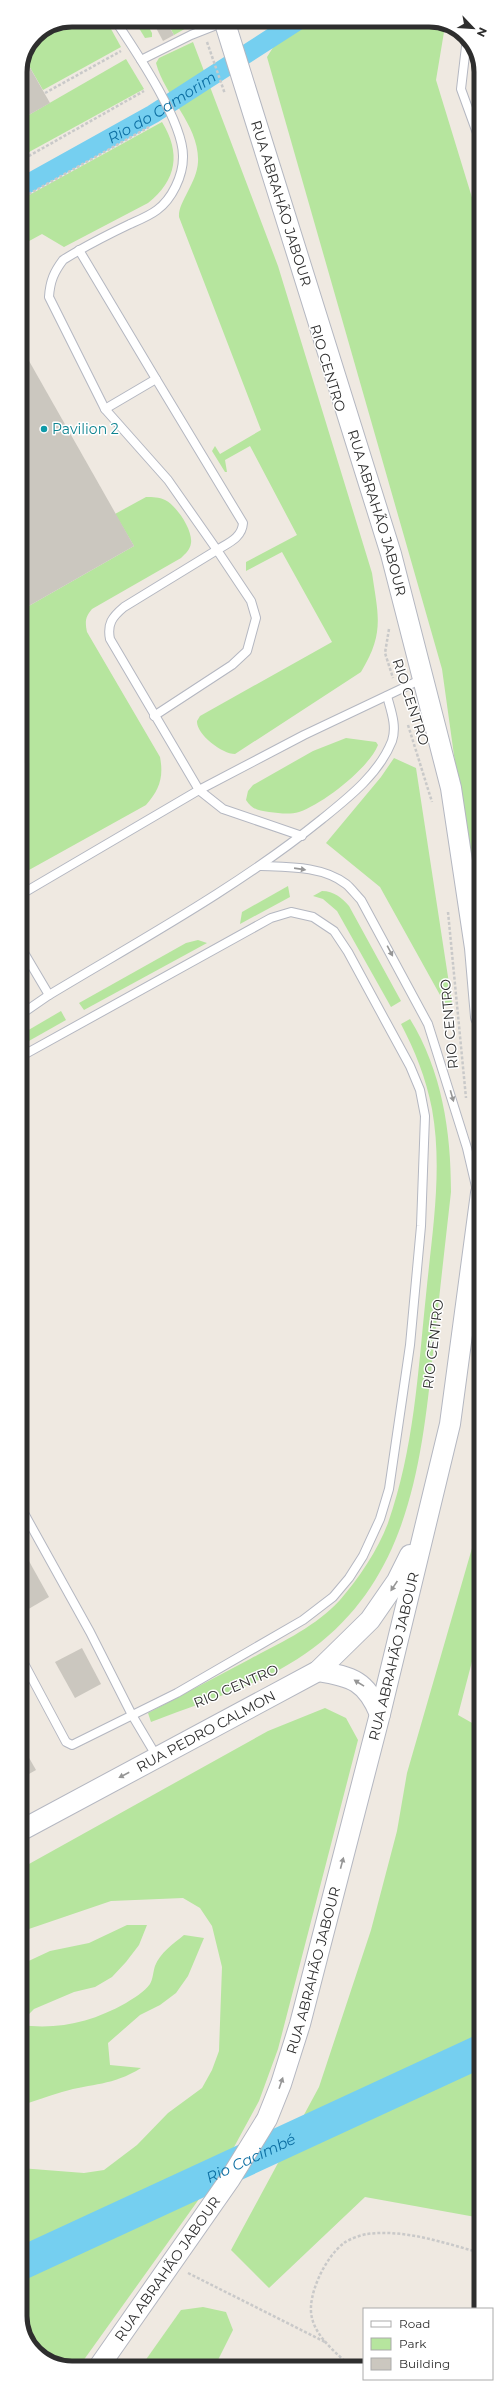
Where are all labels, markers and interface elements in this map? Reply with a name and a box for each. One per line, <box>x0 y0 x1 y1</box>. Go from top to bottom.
north arrow <box>453 8 493 48</box>
text: N <box>474 25 490 39</box>
water label: Rio do Camorim <box>104 67 219 147</box>
street label: RUA ABRAHÃO JABOUR <box>247 118 316 288</box>
street label: RIO CENTRO <box>306 322 350 414</box>
place label: Pavilion 2 <box>52 420 119 438</box>
marker: Pavilion 2 <box>39 424 49 434</box>
street label: RUA ABRAHÃO JABOUR <box>344 427 410 598</box>
street label: RIO CENTRO <box>388 656 434 748</box>
one-way arrow <box>294 866 306 872</box>
one-way arrow <box>387 946 393 957</box>
street label: RIO CENTRO <box>436 978 462 1070</box>
one-way arrow <box>449 1090 455 1102</box>
street label: RIO CENTRO <box>419 1298 447 1390</box>
street label: RUA ABRAHÃO JABOUR <box>365 1570 423 1743</box>
one-way arrow <box>390 1580 398 1591</box>
street label: RIO CENTRO <box>191 1660 281 1712</box>
one-way arrow <box>354 1679 364 1687</box>
street label: RUA PEDRO CALMON <box>133 1686 279 1776</box>
one-way arrow <box>118 1772 129 1779</box>
one-way arrow <box>339 1857 345 1870</box>
street label: RUA ABRAHÃO JABOUR <box>282 1885 344 2056</box>
one-way arrow <box>278 2077 284 2089</box>
water label: Rio Cacimbé <box>203 2129 298 2186</box>
street label: RUA ABRAHÃO JABOUR <box>110 2193 224 2345</box>
legend <box>363 2308 493 2380</box>
text: Road <box>399 2316 430 2331</box>
text: Park <box>399 2336 427 2351</box>
text: Building <box>399 2356 450 2371</box>

